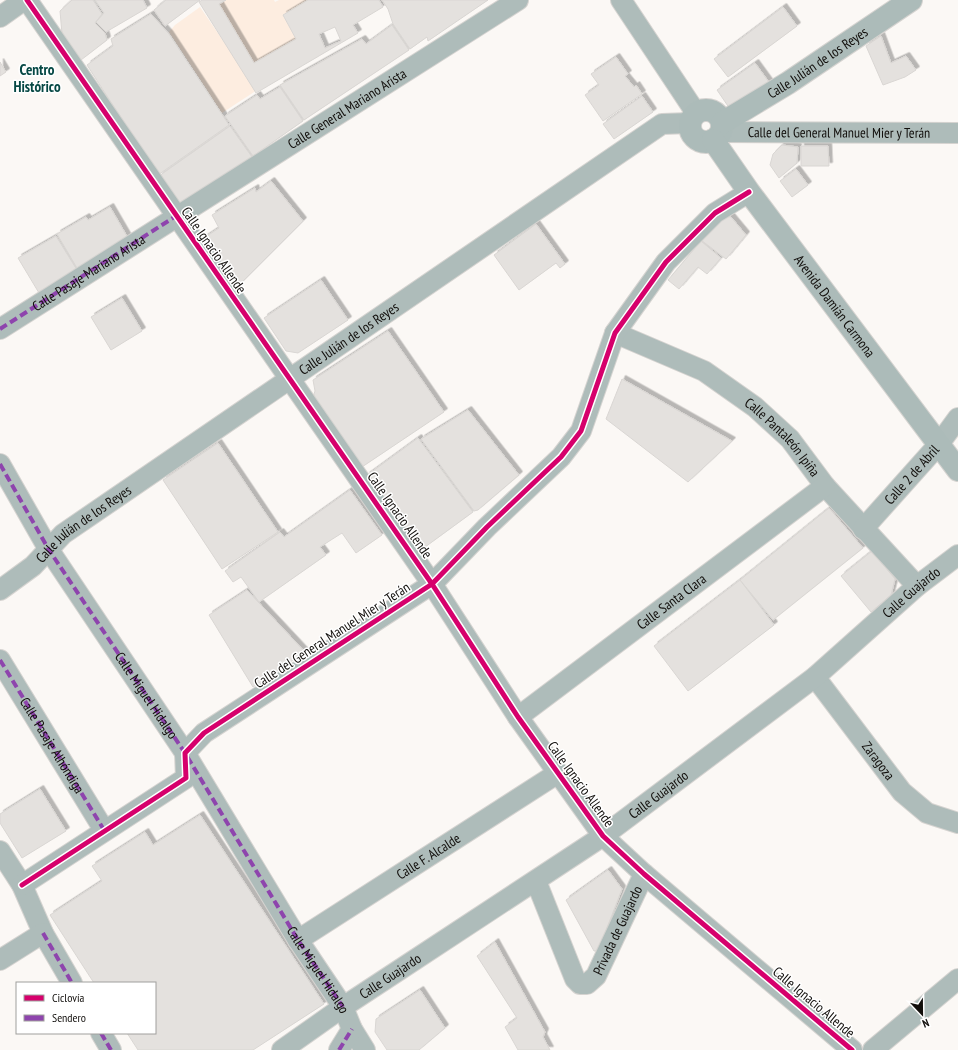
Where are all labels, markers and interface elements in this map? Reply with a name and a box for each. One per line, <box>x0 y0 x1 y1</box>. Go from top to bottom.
street label: Calle Julián de los Reyes <box>764 23 871 102</box>
district label: Centro Histórico <box>13 60 61 96</box>
street label: Calle General Mariano Arista <box>284 64 410 153</box>
street label: Calle del General Manuel Mier y Terán <box>748 123 930 142</box>
street label: Calle Ignacio Allende <box>177 203 251 297</box>
street label: Calle Pasaje Mariano Arista <box>29 230 148 315</box>
street label: Avenida Damián Carmona <box>790 251 879 361</box>
street label: Calle Julián de los Reyes <box>295 298 402 379</box>
street label: Calle Pantaleón Ipiña <box>741 394 824 480</box>
street label: Calle 2 de Abril <box>880 441 943 508</box>
street label: Calle Ignacio Allende <box>363 468 437 562</box>
street label: Calle Julián de los Reyes <box>32 481 135 567</box>
street label: Calle Guajardo <box>878 563 944 622</box>
street label: Calle Santa Clara <box>633 570 710 633</box>
street label: Calle del General Manuel Mier y Terán <box>251 578 413 692</box>
street label: Calle Miguel Hidalgo <box>111 648 182 742</box>
street label: Calle Pasaje Alhóndiga <box>16 694 88 797</box>
street label: Calle Ignacio Allende <box>544 738 618 831</box>
street label: Zaragoza <box>858 738 899 784</box>
street label: Calle Guajardo <box>625 766 692 823</box>
street label: Calle F. Alcalde <box>393 829 464 883</box>
street label: Privada de Guajardo <box>589 883 646 978</box>
street label: Calle Miguel Hidalgo <box>283 923 354 1016</box>
street label: Calle Guajardo <box>356 949 424 1003</box>
street label: Calle Ignacio Allende <box>769 962 859 1042</box>
legend <box>16 982 156 1034</box>
text: Ciclovía <box>52 990 84 1005</box>
north arrow <box>902 994 942 1034</box>
text: Sendero <box>52 1010 86 1025</box>
text: N <box>920 1016 931 1031</box>

